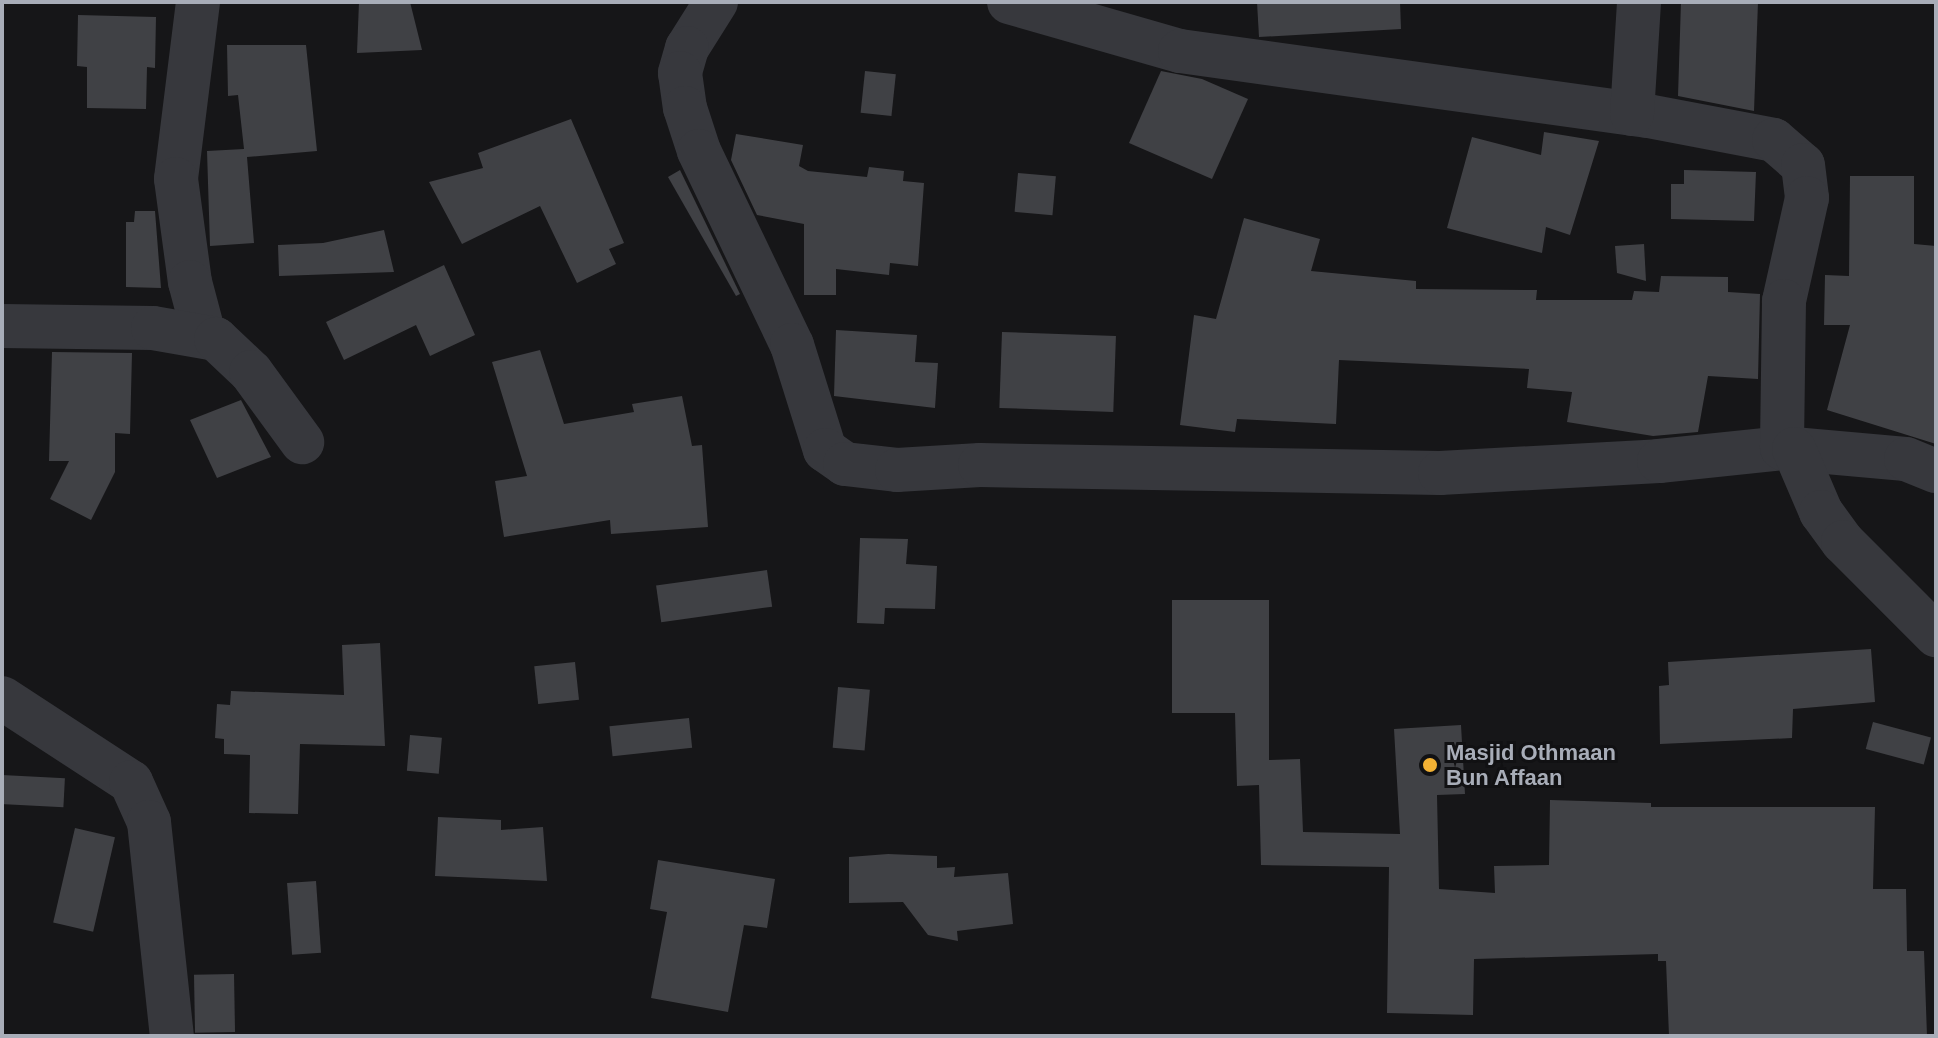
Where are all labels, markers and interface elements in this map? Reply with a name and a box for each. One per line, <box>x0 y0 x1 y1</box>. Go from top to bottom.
place label: Masjid Othmaan Bun Affaan <box>1446 739 1616 790</box>
marker: Masjid Othmaan Bun Affaan <box>1421 756 1439 774</box>

